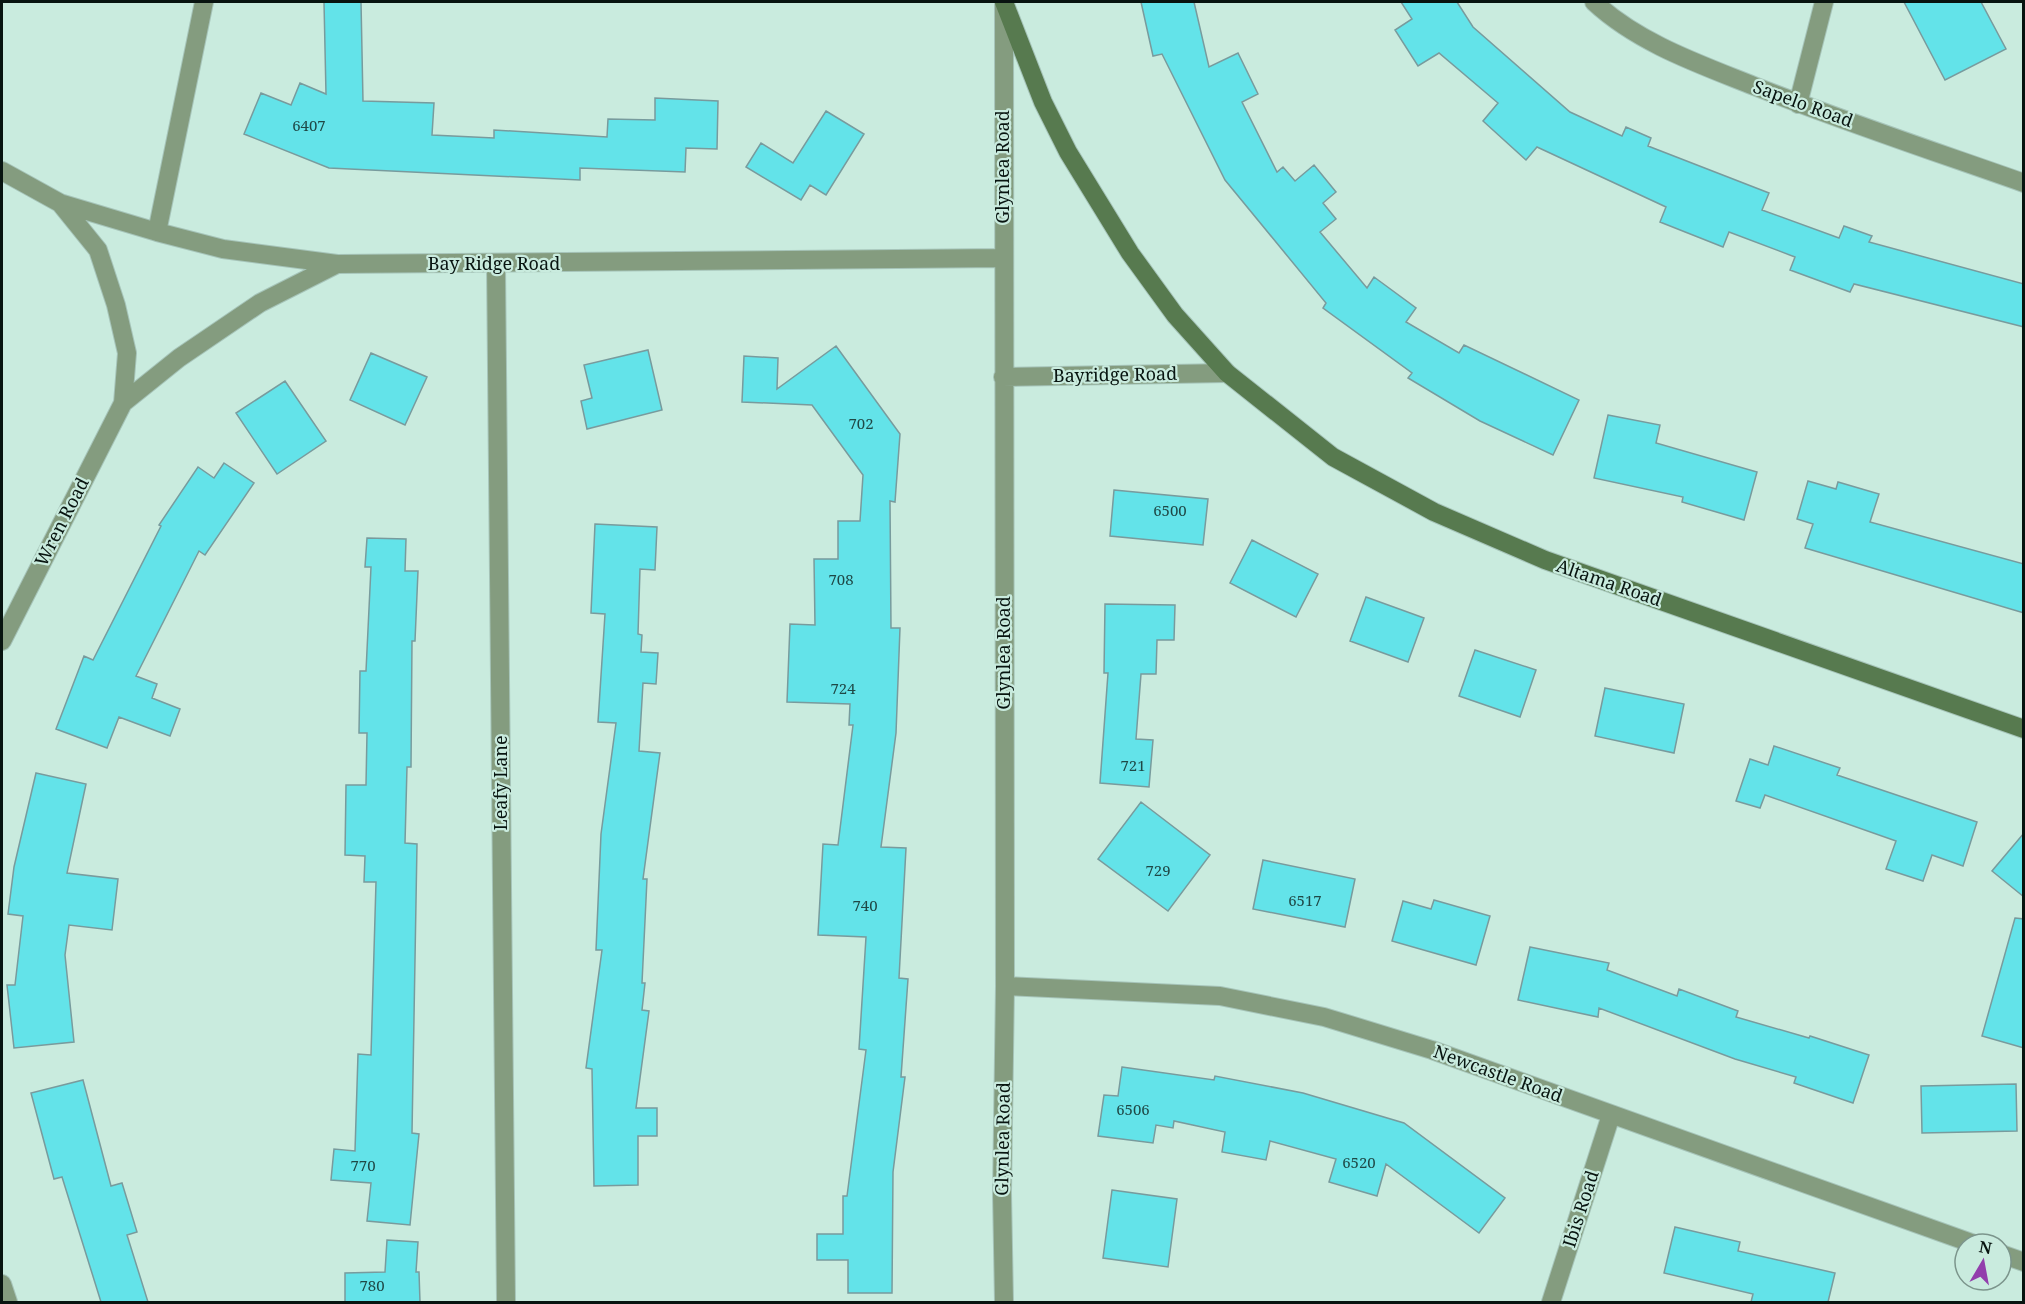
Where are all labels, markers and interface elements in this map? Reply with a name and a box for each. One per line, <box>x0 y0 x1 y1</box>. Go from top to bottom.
street label: Sapelo Road <box>1750 74 1857 132</box>
street label: Glynlea Road <box>990 110 1014 224</box>
house number: 6407 <box>292 115 326 135</box>
street label: Bay Ridge Road <box>428 251 560 275</box>
street label: Bayridge Road <box>1053 361 1177 387</box>
house number: 702 <box>848 413 874 433</box>
street label: Wren Road <box>28 473 94 570</box>
house number: 6500 <box>1153 500 1187 520</box>
street label: Altama Road <box>1553 553 1665 611</box>
house number: 708 <box>828 569 854 589</box>
street label: Glynlea Road <box>991 596 1015 710</box>
house number: 724 <box>830 678 856 698</box>
street label: Leafy Lane <box>488 735 512 831</box>
house number: 721 <box>1120 755 1146 775</box>
house number: 729 <box>1145 860 1171 880</box>
house number: 6517 <box>1288 890 1322 910</box>
house number: 740 <box>852 895 878 915</box>
street label: Newcastle Road <box>1431 1039 1566 1108</box>
street label: Glynlea Road <box>989 1082 1015 1196</box>
house number: 6506 <box>1116 1099 1150 1119</box>
house number: 6520 <box>1342 1152 1376 1172</box>
house number: 770 <box>350 1155 376 1175</box>
street label: Ibis Road <box>1556 1167 1604 1250</box>
north arrow <box>1953 1232 2013 1292</box>
text: N <box>1977 1235 1994 1259</box>
house number: 780 <box>359 1275 385 1295</box>

